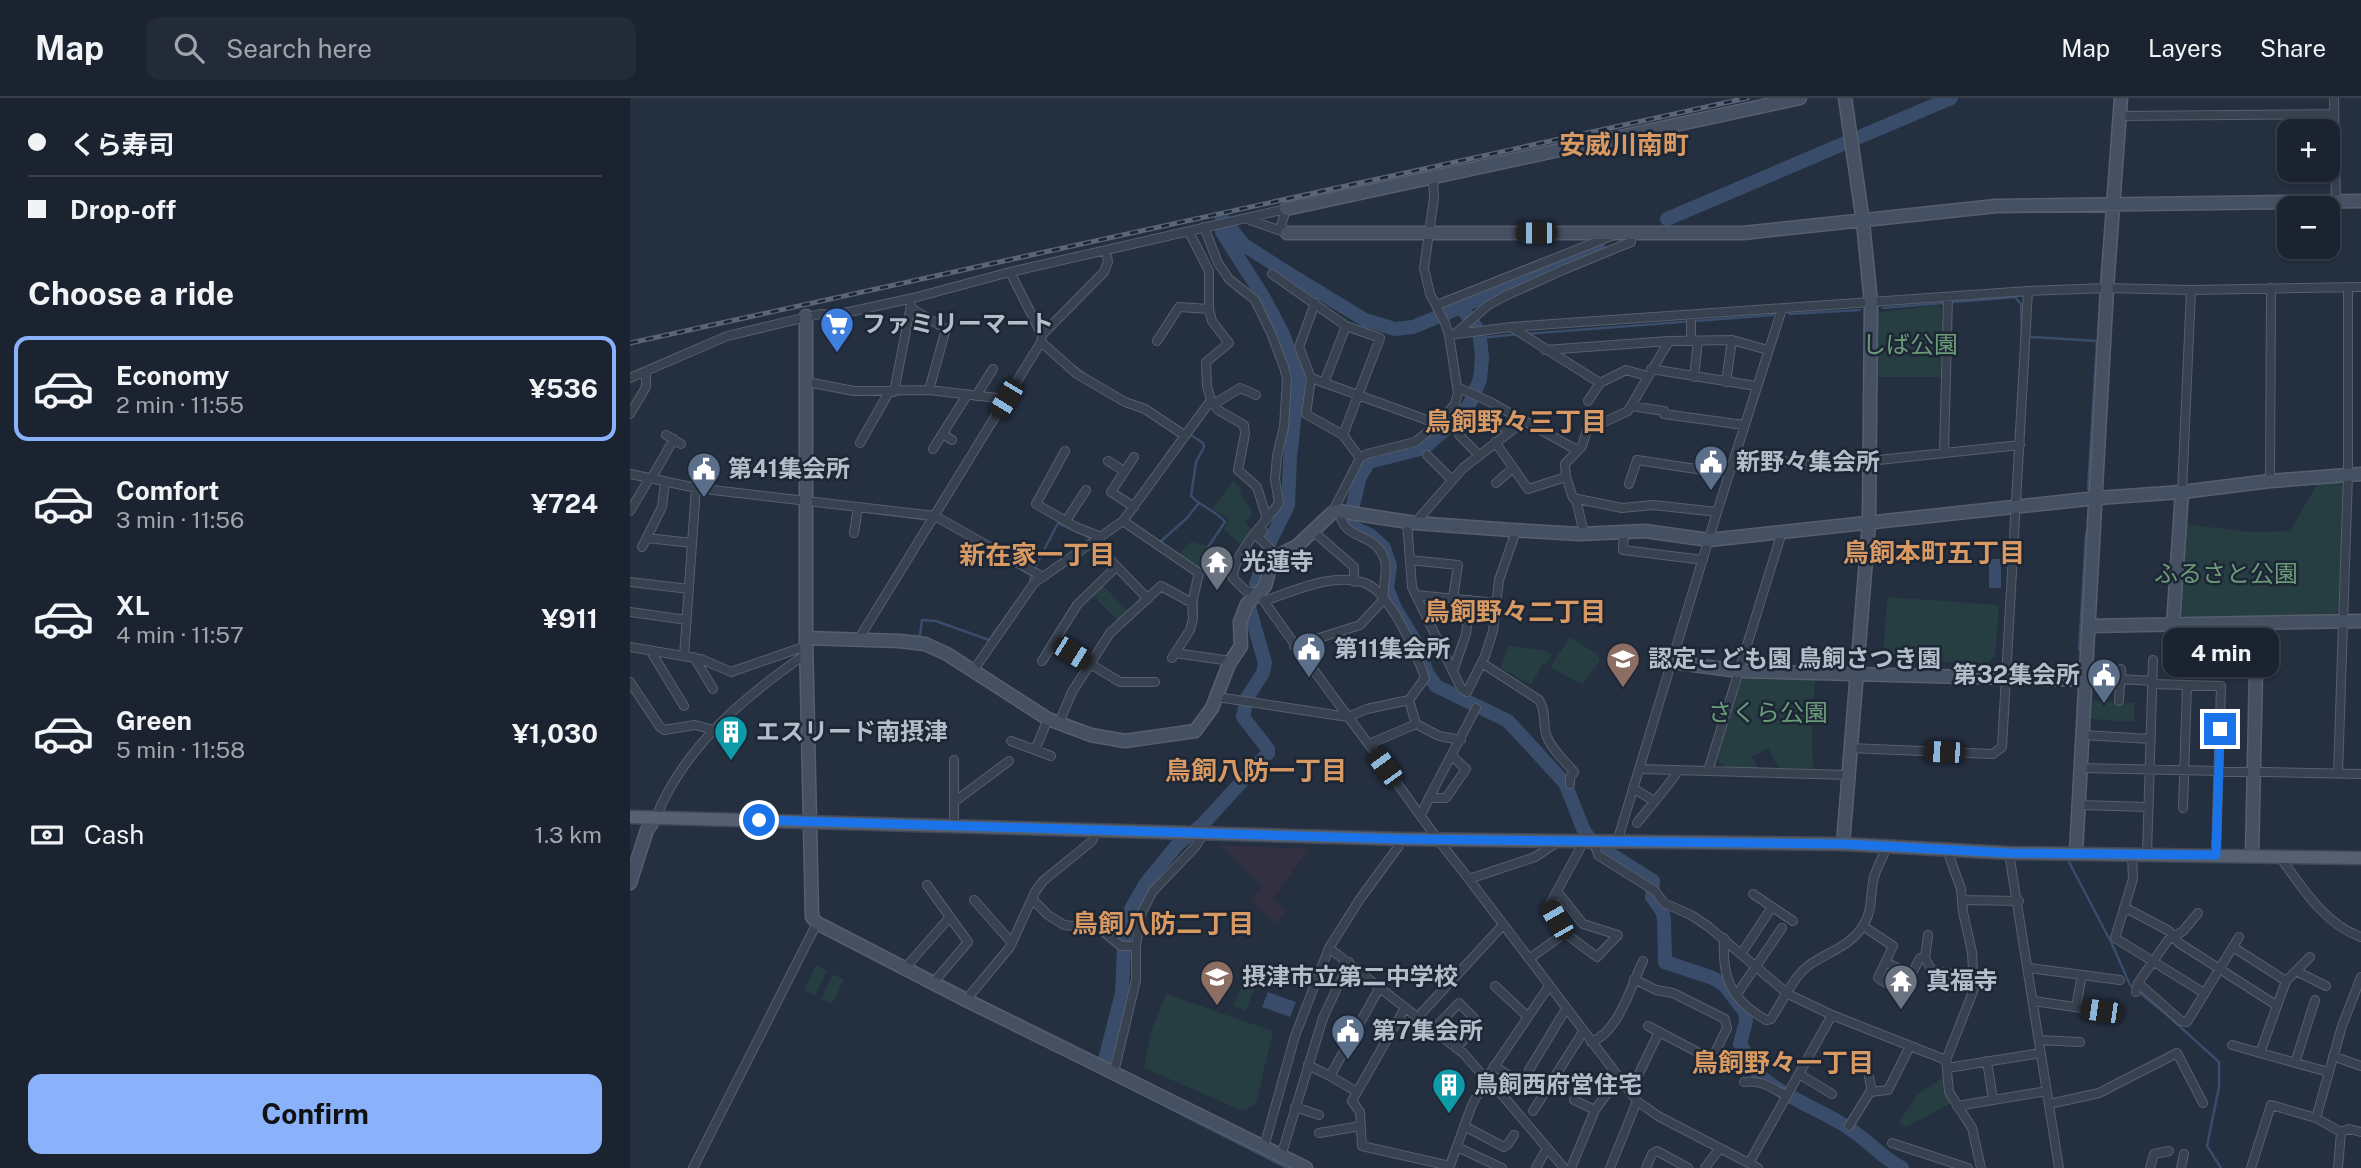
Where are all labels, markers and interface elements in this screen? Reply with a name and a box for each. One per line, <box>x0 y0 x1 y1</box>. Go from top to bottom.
search box <box>146 17 636 80</box>
text: Map <box>35 29 104 67</box>
icon: search <box>170 29 208 67</box>
text: Search here <box>226 33 372 64</box>
text: Map <box>2061 34 2110 62</box>
text: Layers <box>2148 34 2222 62</box>
text: Share <box>2260 34 2326 62</box>
map controls <box>2277 119 2340 259</box>
button: + <box>2277 119 2340 182</box>
text: くら寿司 <box>70 129 174 160</box>
district label: 安威川南町 <box>1559 129 1689 160</box>
text: Drop-off <box>70 194 176 225</box>
button: − <box>2277 196 2340 259</box>
car <box>1516 223 1558 244</box>
text: Choose a ride <box>28 275 234 312</box>
supermarket icon: ファミリーマート <box>818 305 856 354</box>
place label: ファミリーマート <box>862 309 1054 337</box>
park label: しば公園 <box>1862 330 1958 358</box>
icon: car <box>32 357 95 420</box>
text: Economy <box>116 360 229 391</box>
text: ¥536 <box>529 373 598 404</box>
car <box>987 376 1026 422</box>
text: 2 min · 11:55 <box>116 391 244 418</box>
district label: 鳥飼野々三丁目 <box>1425 406 1607 437</box>
public building icon: 新野々集会所 <box>1692 443 1730 492</box>
place label: 新野々集会所 <box>1736 447 1880 475</box>
public building icon: 第41集会所 <box>685 450 723 499</box>
place label: 第41集会所 <box>728 454 850 482</box>
icon: car <box>32 472 95 535</box>
text: Comfort <box>116 475 219 506</box>
text: ¥724 <box>531 488 598 519</box>
text: 3 min · 11:56 <box>116 506 244 533</box>
district label: 鳥飼本町五丁目 <box>1843 537 2025 568</box>
district label: 新在家一丁目 <box>959 539 1115 570</box>
temple icon: 光蓮寺 <box>1198 543 1236 592</box>
place label: 光蓮寺 <box>1242 547 1314 575</box>
park label: ふるさと公園 <box>2154 559 2298 587</box>
icon: car <box>32 587 95 650</box>
text: XL <box>116 590 150 621</box>
district label: 鳥飼野々二丁目 <box>1424 596 1606 627</box>
text: ¥911 <box>541 603 598 634</box>
text: 4 min · 11:57 <box>116 621 244 648</box>
callout: 4 min <box>2162 628 2278 676</box>
public building icon: 第11集会所 <box>1290 630 1328 679</box>
car <box>1049 633 1096 673</box>
place label: 第11集会所 <box>1334 634 1451 662</box>
text: 4 min <box>2191 639 2251 666</box>
school or university icon: 認定こども園 鳥飼さつき園 <box>1604 640 1642 689</box>
place label: 認定こども園 鳥飼さつき園 <box>1648 644 1941 672</box>
public building icon: 第32集会所 <box>2085 656 2123 705</box>
place label: 第32集会所 <box>1953 660 2080 688</box>
park label: さくら公園 <box>1708 698 1828 726</box>
icon: car <box>32 702 95 765</box>
text: Green <box>116 705 192 736</box>
building icon: エスリード南摂津 <box>712 713 750 762</box>
route end <box>2204 713 2236 745</box>
place label: エスリード南摂津 <box>756 717 948 745</box>
text: ¥1,030 <box>512 718 598 749</box>
text: 5 min · 11:58 <box>116 736 245 763</box>
car <box>1923 741 1966 763</box>
car <box>1365 744 1406 790</box>
district label: 鳥飼八防一丁目 <box>1165 755 1347 786</box>
route start <box>743 804 775 836</box>
icon: cash <box>28 816 66 854</box>
text: Cash <box>84 819 144 850</box>
text: 1.3 km <box>535 821 602 848</box>
car <box>1538 897 1577 943</box>
district label: 鳥飼八防二丁目 <box>1072 908 1254 939</box>
school or university icon: 摂津市立第二中学校 <box>1198 958 1236 1007</box>
place label: 摂津市立第二中学校 <box>1242 962 1458 990</box>
temple icon: 真福寺 <box>1882 962 1920 1011</box>
place label: 真福寺 <box>1926 966 1998 994</box>
car <box>2079 998 2124 1024</box>
public building icon: 第7集会所 <box>1329 1012 1367 1061</box>
place label: 第7集会所 <box>1372 1016 1483 1044</box>
district label: 鳥飼野々一丁目 <box>1692 1047 1874 1078</box>
building icon: 鳥飼西府営住宅 <box>1430 1066 1468 1115</box>
place label: 鳥飼西府営住宅 <box>1474 1070 1642 1098</box>
button: Confirm <box>28 1074 602 1154</box>

